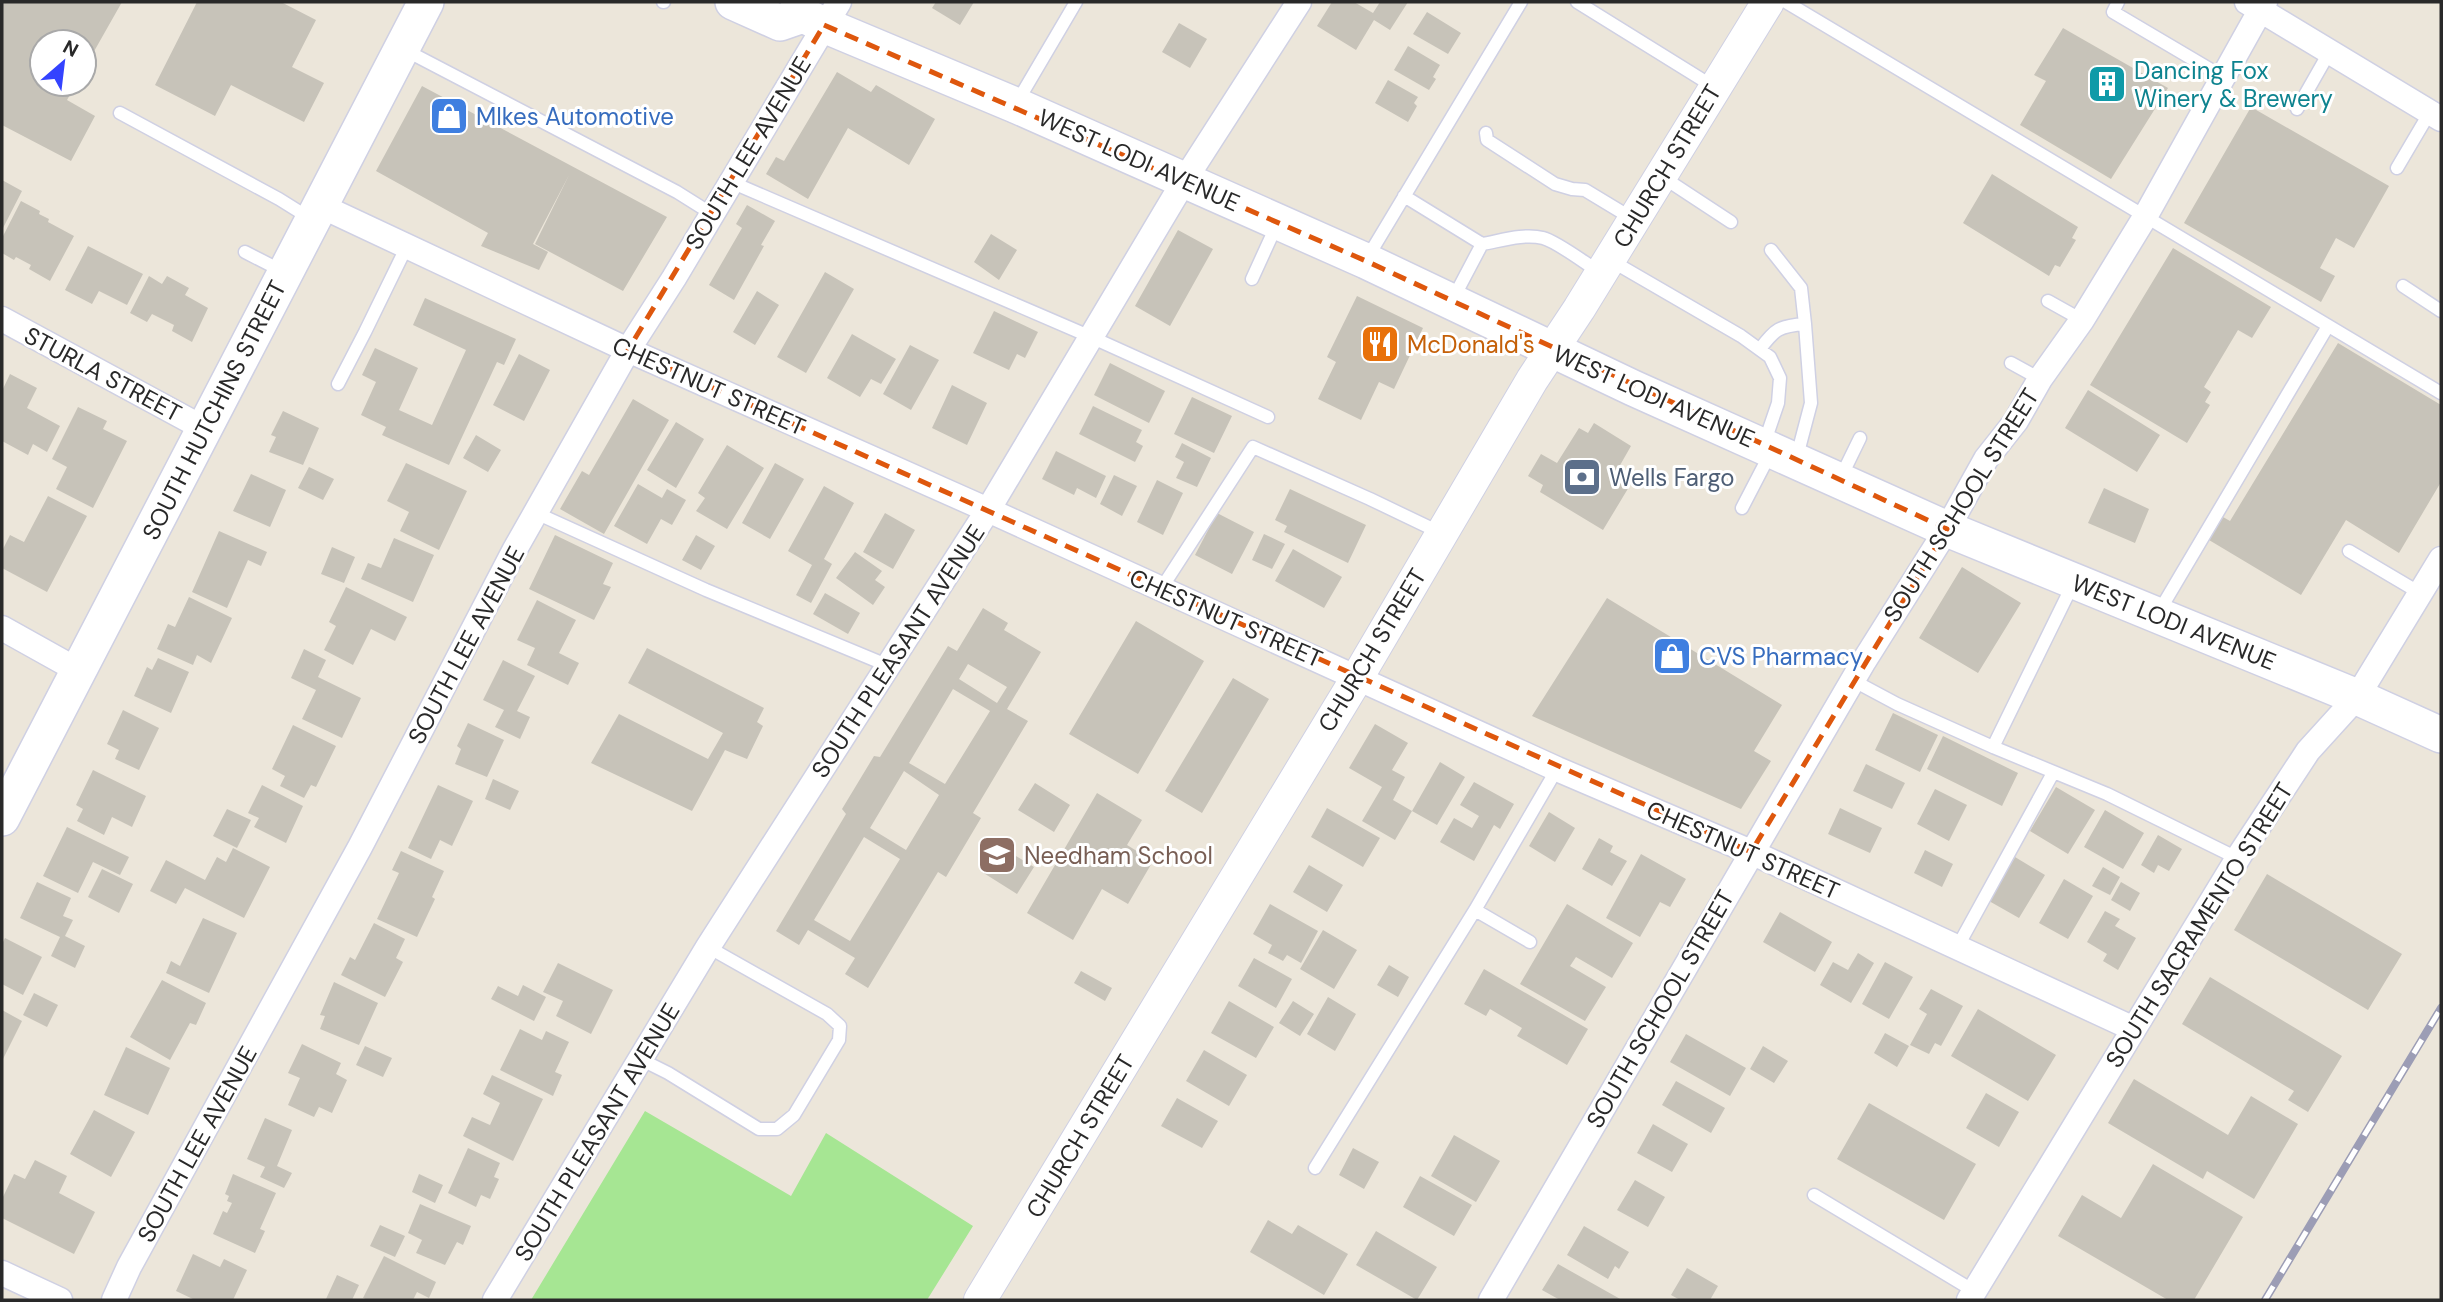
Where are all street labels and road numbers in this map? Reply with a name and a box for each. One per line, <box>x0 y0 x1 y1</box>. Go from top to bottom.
street label: SOUTH LEE AVENUE <box>678 51 818 255</box>
street label: CHURCH STREET <box>1606 79 1728 253</box>
street label: WEST LODI AVENUE <box>1033 102 1245 218</box>
street label: SOUTH HUTCHINS STREET <box>135 275 293 545</box>
street label: STURLA STREET <box>19 320 187 428</box>
street label: CHESTNUT STREET <box>608 330 810 442</box>
street label: WEST LODI AVENUE <box>1548 338 1760 454</box>
street label: SOUTH SCHOOL STREET <box>1876 382 2046 628</box>
street label: SOUTH PLEASANT AVENUE <box>804 518 992 784</box>
street label: SOUTH LEE AVENUE <box>401 541 531 749</box>
street label: CHESTNUT STREET <box>1125 562 1327 674</box>
street label: CHURCH STREET <box>1311 563 1433 737</box>
street label: WEST LODI AVENUE <box>2067 567 2281 677</box>
street label: SOUTH SACRAMENTO STREET <box>2098 777 2300 1073</box>
street label: CHESTNUT STREET <box>1642 794 1844 906</box>
street label: SOUTH SCHOOL STREET <box>1579 884 1741 1134</box>
street label: SOUTH PLEASANT AVENUE <box>508 997 686 1267</box>
street label: SOUTH LEE AVENUE <box>130 1040 264 1248</box>
street label: CHURCH STREET <box>1019 1049 1141 1223</box>

